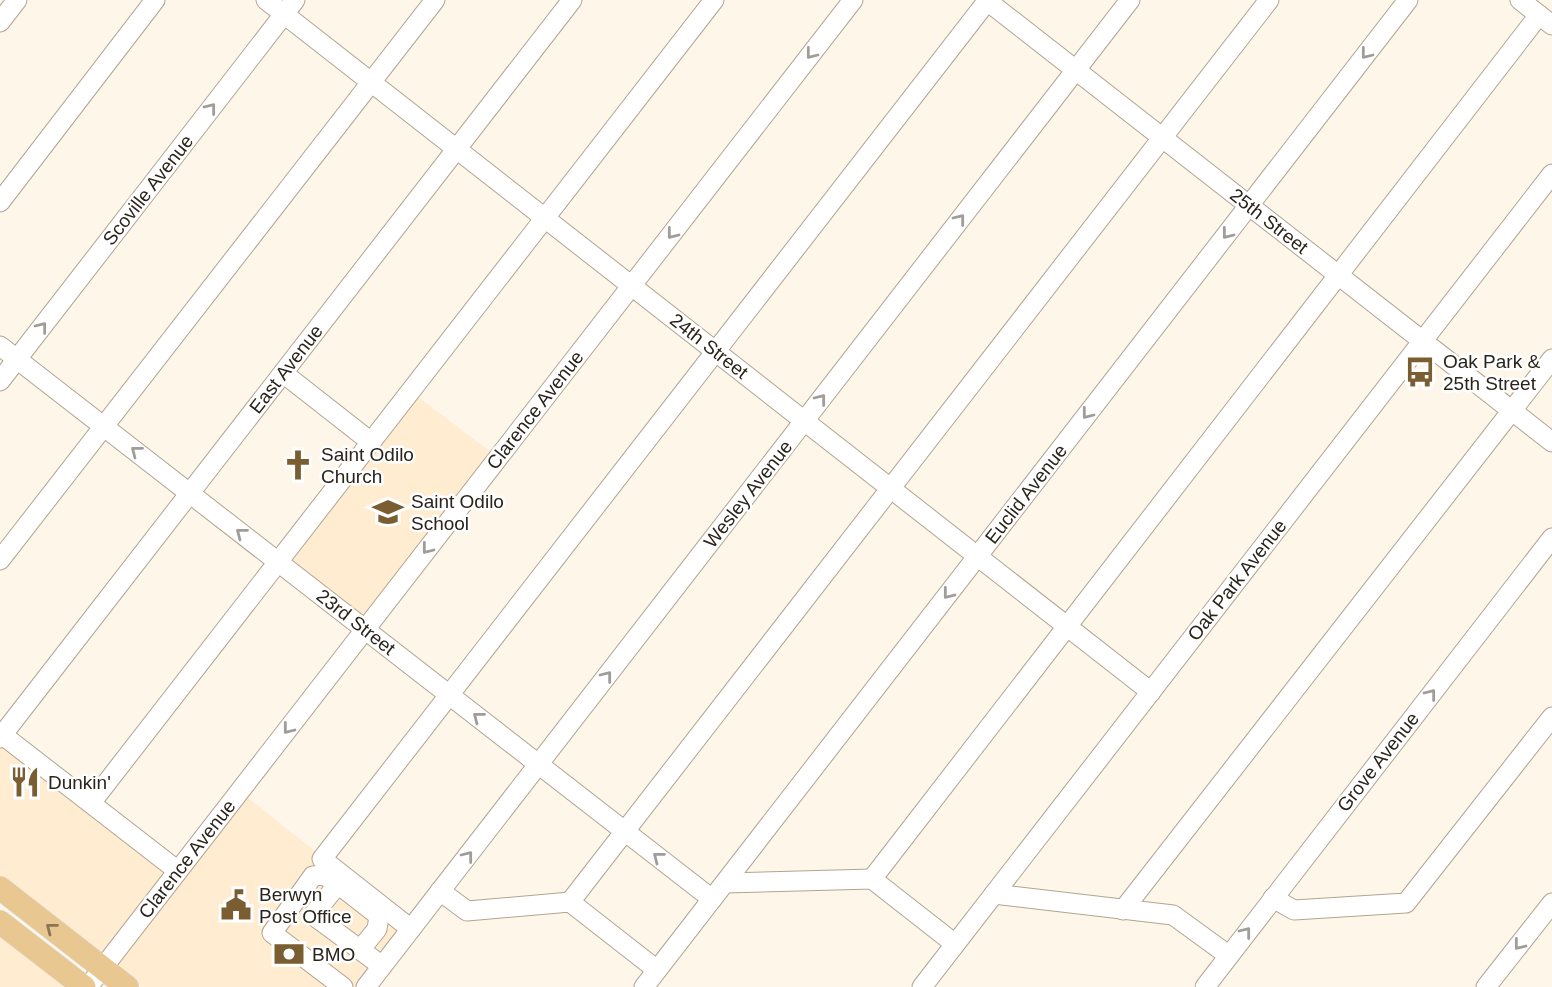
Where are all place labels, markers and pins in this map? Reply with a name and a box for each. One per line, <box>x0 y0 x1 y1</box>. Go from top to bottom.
place label: Oak Park & 25th Street <box>1443 351 1540 394</box>
bus stop icon: Oak Park & 25th Street <box>1403 355 1437 389</box>
place label: Saint Odilo Church <box>321 444 414 487</box>
church icon: Saint Odilo Church <box>281 448 315 482</box>
place label: Saint Odilo School <box>411 491 504 534</box>
school or university icon: Saint Odilo School <box>371 495 405 529</box>
restaurant icon: Dunkin' <box>8 765 42 799</box>
place label: Dunkin' <box>48 772 111 793</box>
place label: Berwyn Post Office <box>259 884 352 927</box>
public building icon: Berwyn Post Office <box>219 888 253 922</box>
bank icon: BMO <box>272 937 306 971</box>
place label: BMO <box>312 944 355 965</box>

